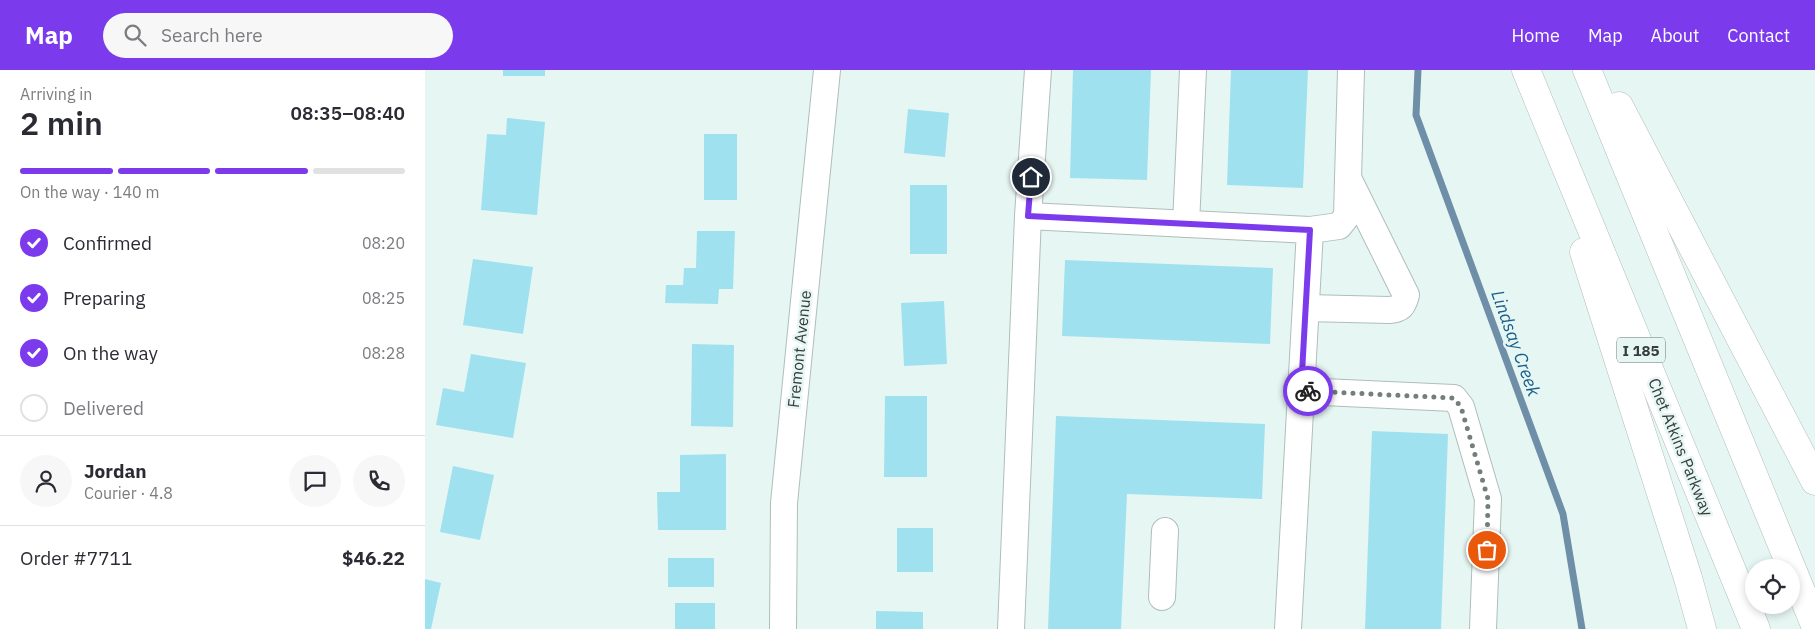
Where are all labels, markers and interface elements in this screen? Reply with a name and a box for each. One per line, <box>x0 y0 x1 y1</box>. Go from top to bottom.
search box <box>103 13 453 58</box>
text: Map <box>25 19 73 51</box>
icon: search <box>121 21 149 49</box>
text: Search here <box>161 23 263 47</box>
text: Home <box>1512 24 1560 47</box>
text: Map <box>1588 24 1623 47</box>
text: About <box>1651 24 1699 47</box>
text: Contact <box>1727 24 1790 47</box>
text: Arriving in <box>20 84 92 104</box>
text: 08:35–08:40 <box>291 101 405 125</box>
text: 2 min <box>20 102 103 144</box>
pin <box>1010 156 1052 198</box>
icon: home <box>1017 163 1045 191</box>
text: On the way · 140 m <box>20 182 159 202</box>
icon: check <box>20 229 48 257</box>
text: Confirmed <box>63 231 152 255</box>
text: 08:20 <box>362 233 405 253</box>
icon: check <box>20 284 48 312</box>
text: Preparing <box>63 286 145 310</box>
water label: Lindsay Creek <box>1486 287 1546 400</box>
text: 08:25 <box>362 288 405 308</box>
street label: Fremont Avenue <box>783 289 815 409</box>
road number: I 185 <box>1617 338 1665 362</box>
icon: check <box>20 339 48 367</box>
text: On the way <box>63 341 158 365</box>
text: 08:28 <box>362 343 405 363</box>
courier <box>1283 366 1333 416</box>
street label: Chet Atkins Parkway <box>1644 375 1718 519</box>
icon: bike <box>1294 377 1322 405</box>
text: Delivered <box>63 396 144 420</box>
button: person <box>20 455 72 507</box>
button: chat <box>289 455 341 507</box>
button: phone <box>353 455 405 507</box>
text: Jordan <box>84 459 147 483</box>
text: Courier · 4.8 <box>84 483 173 503</box>
pin <box>1466 529 1508 571</box>
icon: bag <box>1473 536 1501 564</box>
text: Order #7711 <box>20 546 132 570</box>
text: $46.22 <box>342 546 405 570</box>
map controls <box>1745 559 1800 614</box>
button: locate <box>1745 559 1800 614</box>

